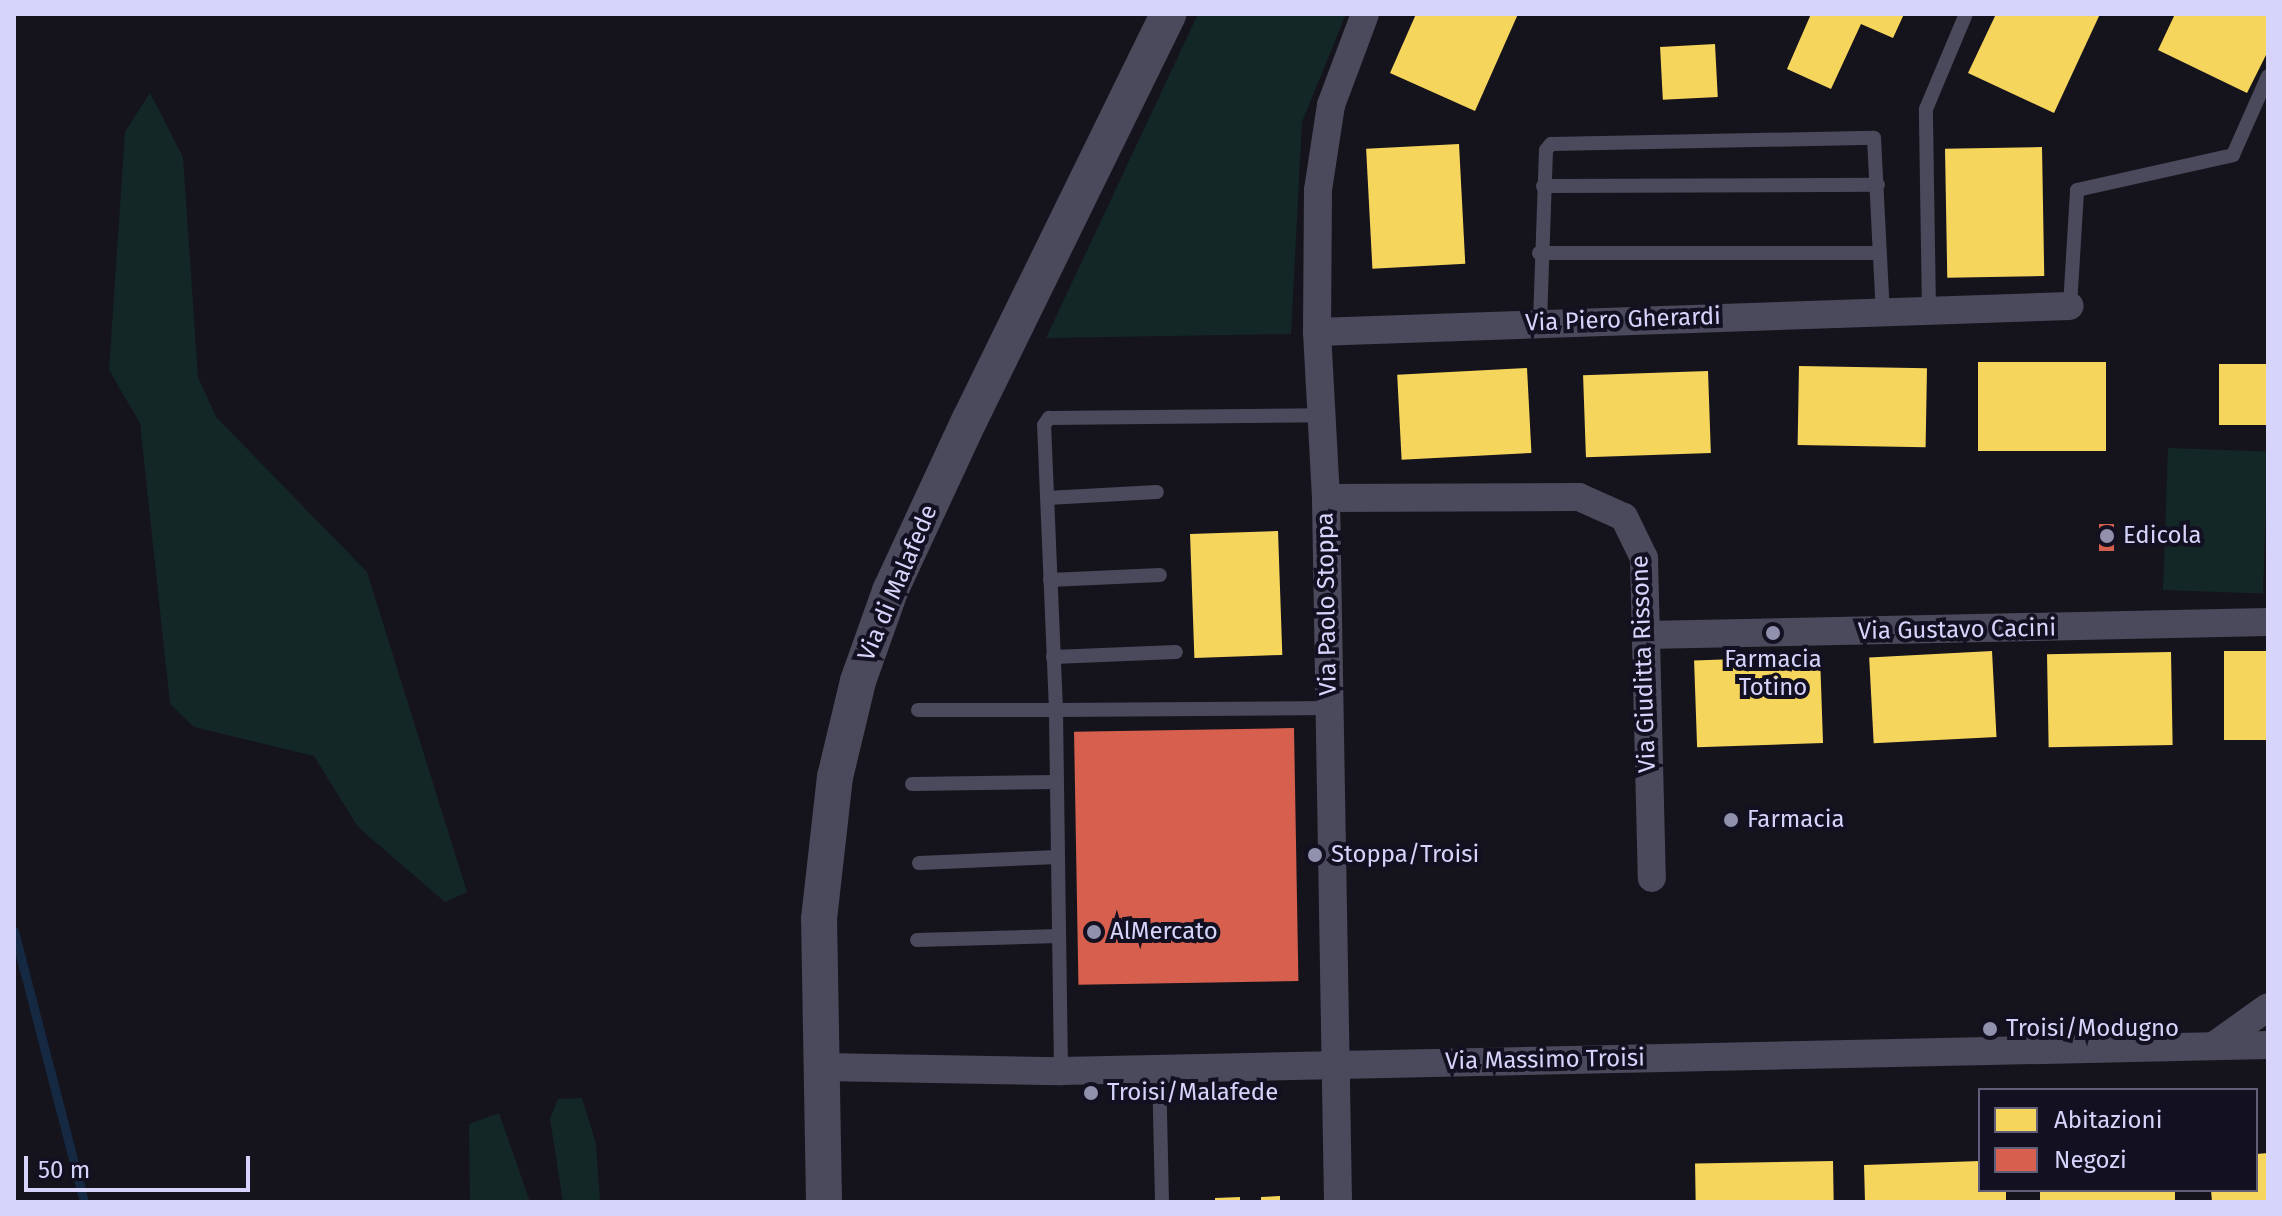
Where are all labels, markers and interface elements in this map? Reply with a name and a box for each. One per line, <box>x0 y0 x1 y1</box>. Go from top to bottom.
street label: Via Piero Gherardi <box>1525 302 1721 338</box>
street label: Via di Malafede <box>852 501 944 665</box>
street label: Via Paolo Stoppa <box>1311 512 1343 696</box>
place label: Edicola <box>2123 522 2201 550</box>
marker: Edicola <box>2098 527 2116 545</box>
street label: Via Giuditta Rissone <box>1626 555 1662 773</box>
street label: Via Gustavo Cacini <box>1858 614 2056 646</box>
marker: Farmacia Totino <box>1764 624 1782 642</box>
place label: Farmacia Totino <box>1724 646 1822 702</box>
place label: Farmacia <box>1747 806 1845 834</box>
marker: Farmacia <box>1722 811 1740 829</box>
place label: Stoppa/Troisi <box>1331 841 1479 869</box>
marker: Stoppa/Troisi <box>1306 846 1324 864</box>
place label: AlMercato <box>1110 918 1218 946</box>
marker: AlMercato <box>1085 923 1103 941</box>
place label: Troisi/Modugno <box>2006 1015 2179 1043</box>
marker: Troisi/Modugno <box>1981 1020 1999 1038</box>
street label: Via Massimo Troisi <box>1445 1044 1645 1076</box>
place label: Troisi/Malafede <box>1107 1079 1278 1107</box>
marker: Troisi/Malafede <box>1082 1084 1100 1102</box>
legend <box>1978 1088 2258 1192</box>
text: Abitazioni <box>2054 1106 2162 1134</box>
scale bar <box>28 1140 254 1190</box>
text: Negozi <box>2054 1146 2127 1174</box>
text: 50 m <box>38 1156 90 1184</box>

